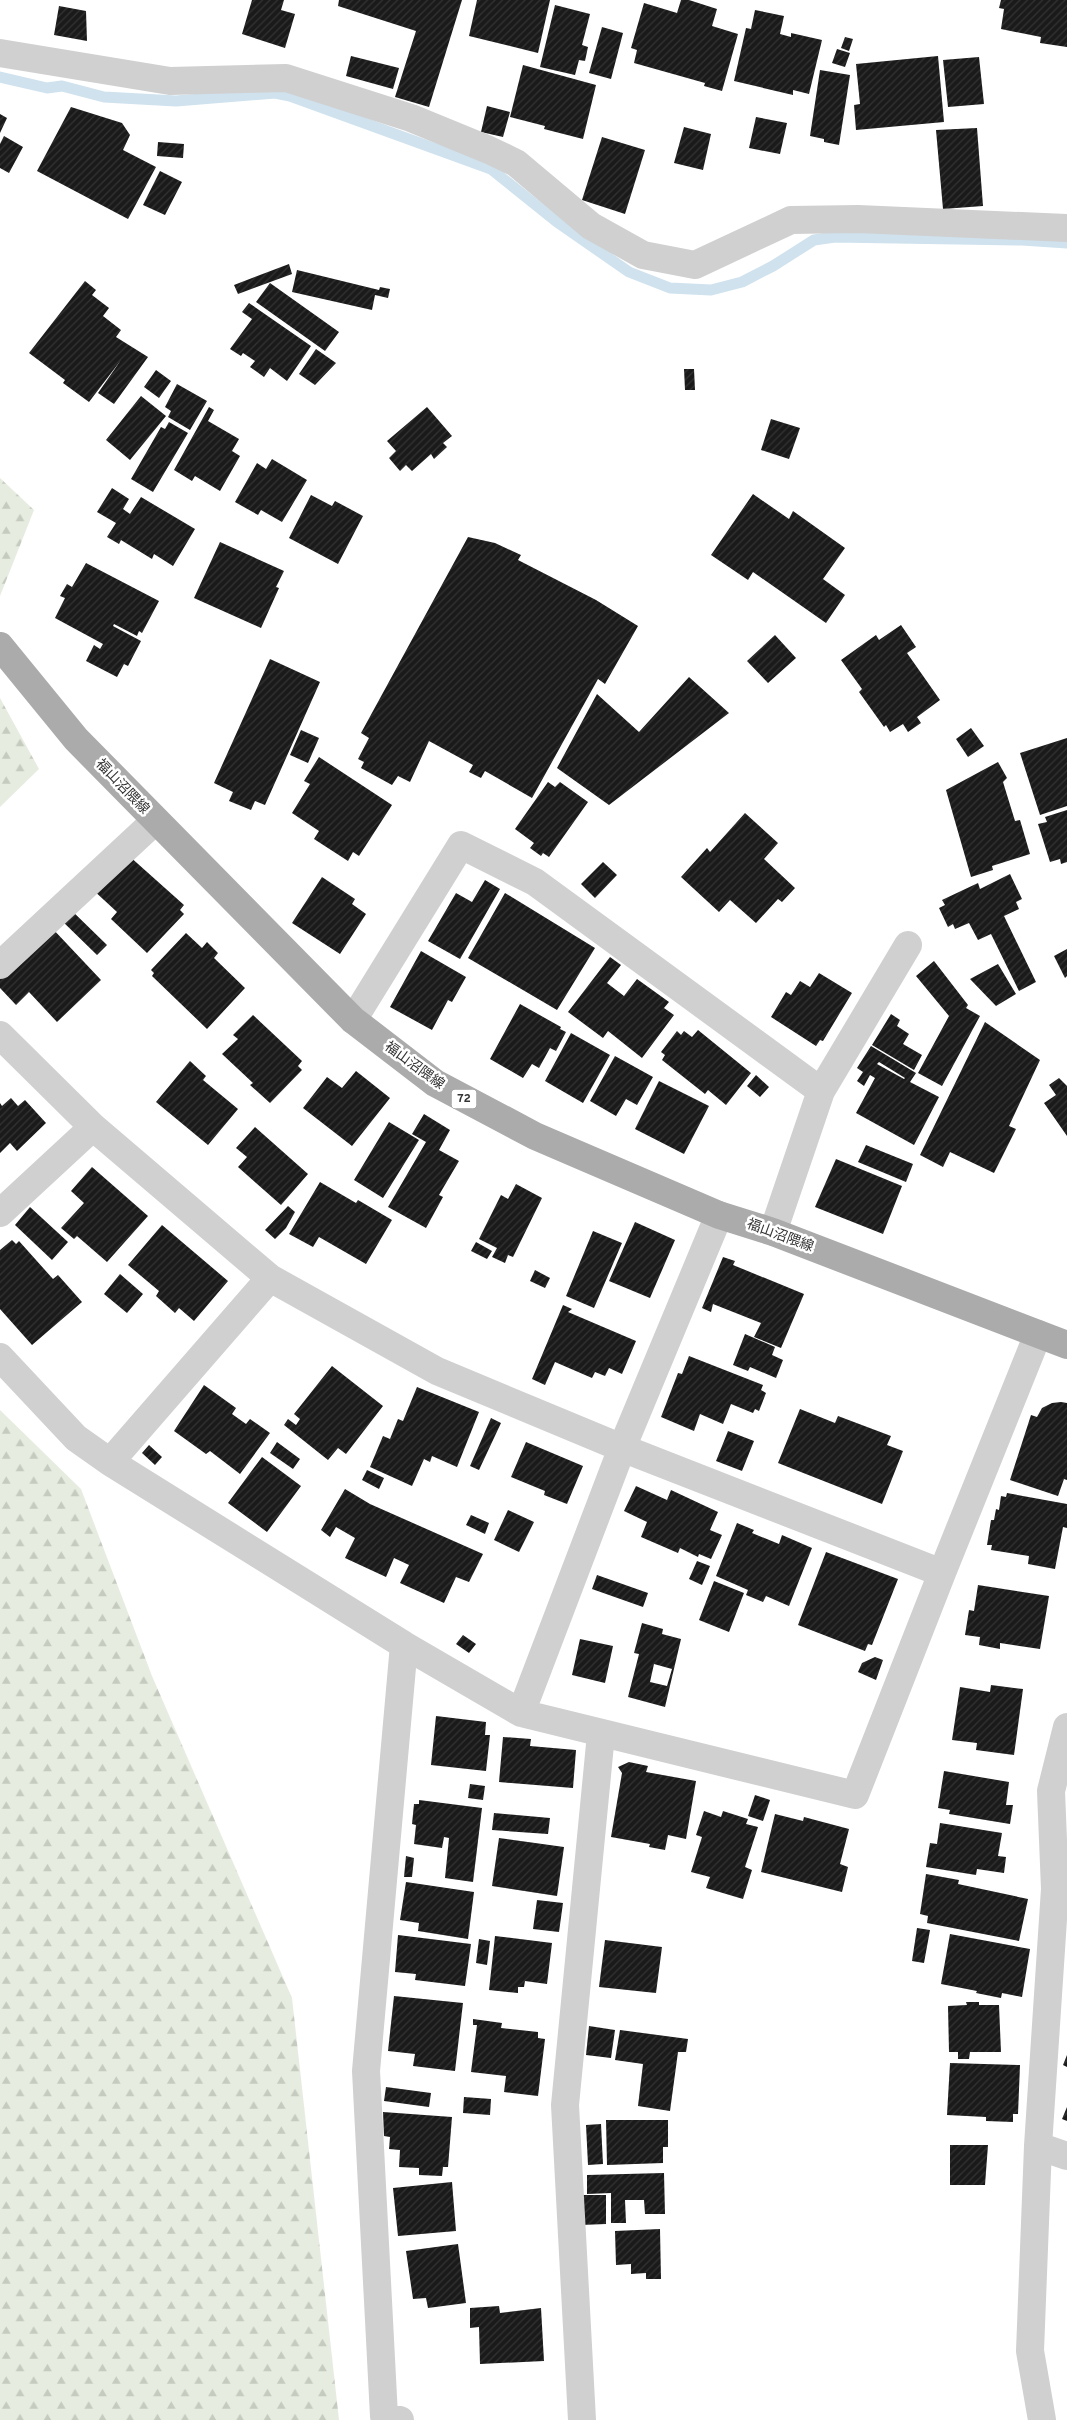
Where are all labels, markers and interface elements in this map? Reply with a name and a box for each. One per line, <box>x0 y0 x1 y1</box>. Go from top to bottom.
street label: 福山沼隈線 <box>92 756 152 818</box>
street label: 福山沼隈線 <box>381 1039 447 1093</box>
road number: 72 <box>452 1090 476 1108</box>
street label: 福山沼隈線 <box>744 1216 816 1256</box>

